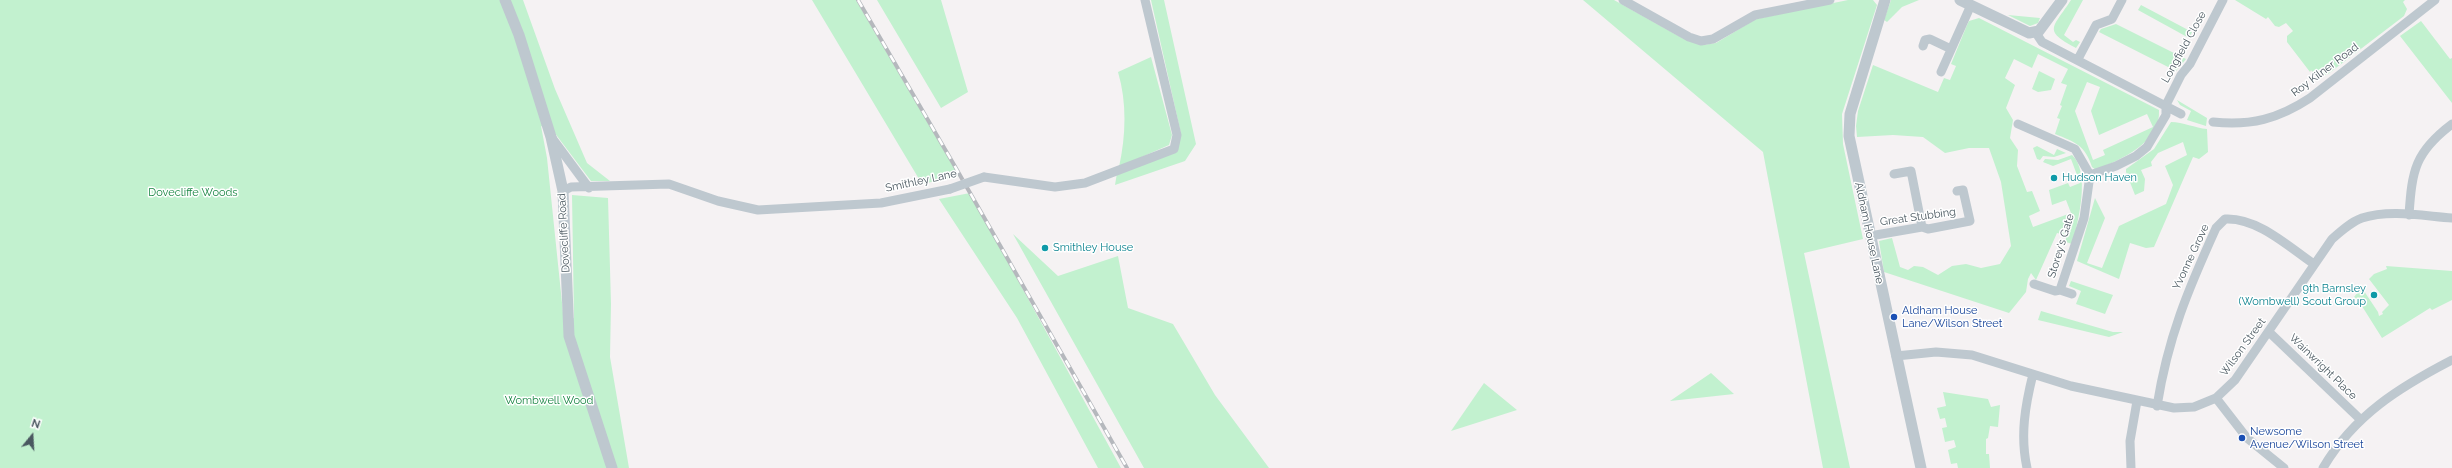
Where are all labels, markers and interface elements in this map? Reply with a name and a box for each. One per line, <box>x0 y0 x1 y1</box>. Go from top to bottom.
street label: Longfield Close <box>2159 9 2209 85</box>
street label: Roy Kilner Road <box>2289 41 2361 99</box>
street label: Smithley Lane <box>884 167 958 195</box>
place label: Hudson Haven <box>2062 171 2137 185</box>
marker: Hudson Haven <box>2049 173 2059 183</box>
street label: Aldham House Lane <box>1852 181 1886 285</box>
park label: Dovecliffe Woods <box>148 186 238 200</box>
street label: Dovecliffe Road <box>555 193 573 273</box>
street label: Great Stubbing <box>1879 205 1957 229</box>
street label: Storey's Gate <box>2045 212 2077 280</box>
street label: Yvonne Grove <box>2170 222 2212 292</box>
place label: Smithley House <box>1053 241 1133 255</box>
marker: Smithley House <box>1040 243 1050 253</box>
place label: 9th Barnsley (Wombwell) Scout Group <box>2238 282 2366 308</box>
marker: 9th Barnsley (Wombwell) Scout Group <box>2369 290 2379 300</box>
place label: Aldham House Lane/Wilson Street <box>1902 304 2002 330</box>
marker: Aldham House Lane/Wilson Street <box>1889 312 1899 322</box>
street label: Wilson Street <box>2218 315 2268 379</box>
street label: Wainwright Place <box>2287 331 2359 403</box>
park label: Wombwell Wood <box>505 394 593 408</box>
north arrow <box>12 416 52 456</box>
text: N <box>30 417 42 432</box>
place label: Newsome Avenue/Wilson Street <box>2250 425 2364 451</box>
marker: Newsome Avenue/Wilson Street <box>2237 433 2247 443</box>

